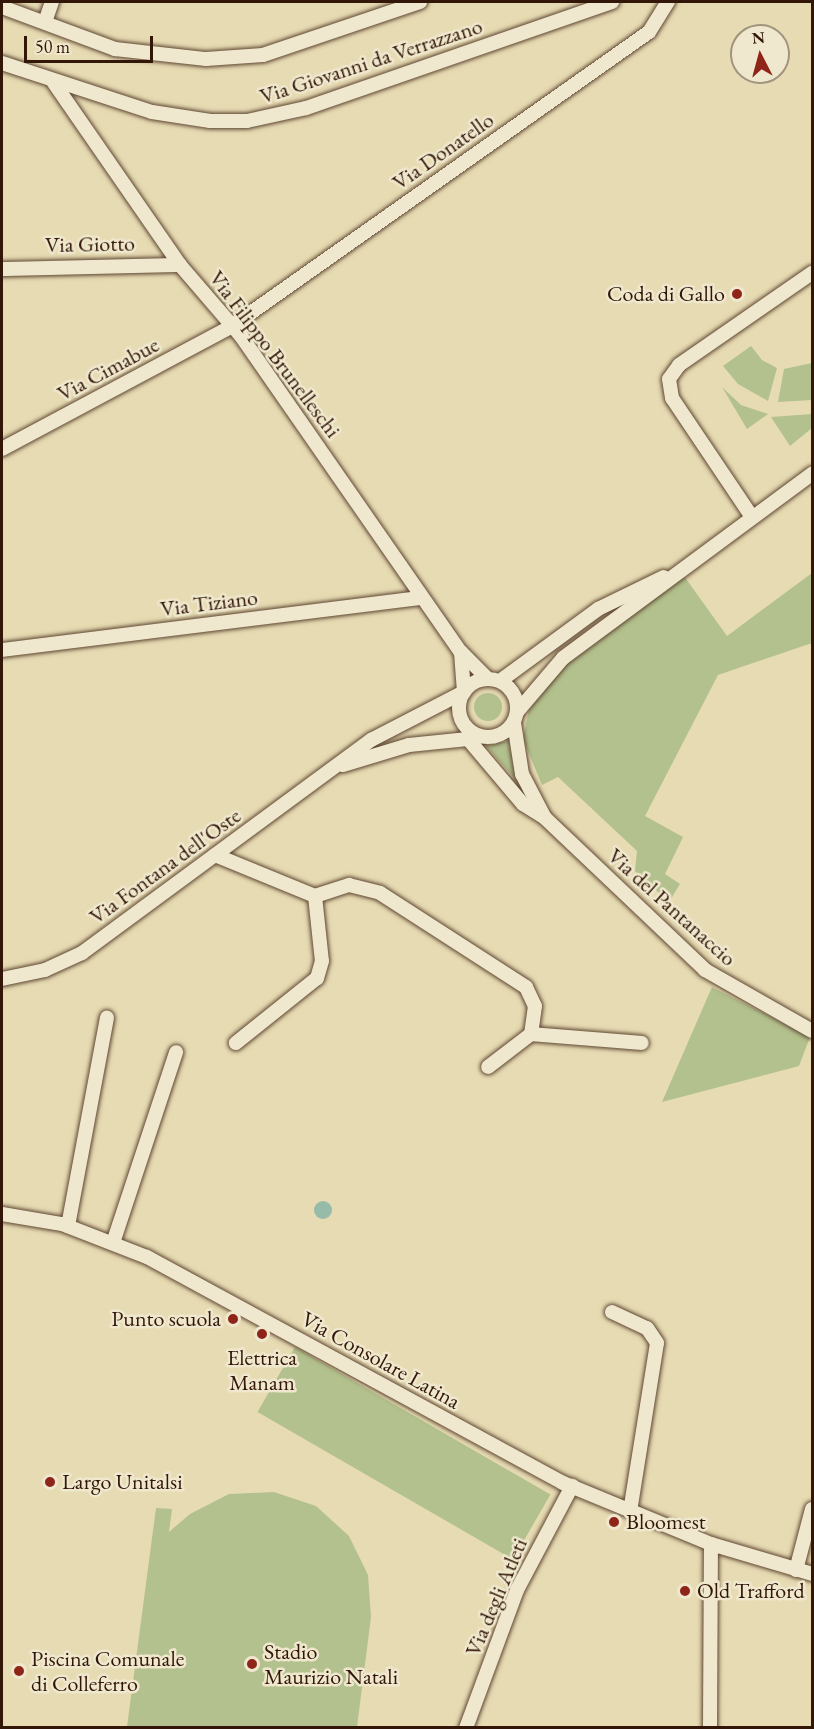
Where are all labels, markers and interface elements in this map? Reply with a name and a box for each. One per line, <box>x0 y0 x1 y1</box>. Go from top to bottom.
street label: Via Giovanni da Verrazzano <box>256 13 486 109</box>
scale bar <box>27 24 156 62</box>
north arrow <box>730 24 790 84</box>
text: N <box>751 26 766 49</box>
text: 50 m <box>35 35 70 58</box>
street label: Via Donatello <box>387 106 499 196</box>
street label: Via Giotto <box>45 230 135 258</box>
street label: Via Filippo Brunelleschi <box>204 265 346 443</box>
place label: Coda di Gallo <box>607 281 725 307</box>
marker: Coda di Gallo <box>730 287 744 301</box>
street label: Via Cimabue <box>53 331 163 407</box>
street label: Via Tiziano <box>159 584 259 622</box>
street label: Via Fontana dell'Oste <box>84 802 246 930</box>
street label: Via del Pantanaccio <box>602 842 742 972</box>
street label: Via Consolare Latina <box>297 1305 465 1415</box>
place label: Punto scuola <box>111 1306 221 1332</box>
marker: Punto scuola <box>226 1312 240 1326</box>
marker: Elettrica Manam <box>255 1327 269 1341</box>
place label: Elettrica Manam <box>227 1344 297 1396</box>
place label: Largo Unitalsi <box>62 1469 183 1495</box>
marker: Largo Unitalsi <box>43 1475 57 1489</box>
place label: Bloomest <box>626 1509 706 1535</box>
marker: Bloomest <box>607 1515 621 1529</box>
street label: Via degli Atleti <box>459 1534 533 1660</box>
place label: Old Trafford <box>697 1578 805 1604</box>
marker: Old Trafford <box>678 1584 692 1598</box>
place label: Stadio Maurizio Natali <box>264 1638 398 1690</box>
place label: Piscina Comunale di Colleferro <box>31 1645 184 1696</box>
marker: Stadio Maurizio Natali <box>245 1657 259 1671</box>
marker: Piscina Comunale di Colleferro <box>12 1664 26 1678</box>

